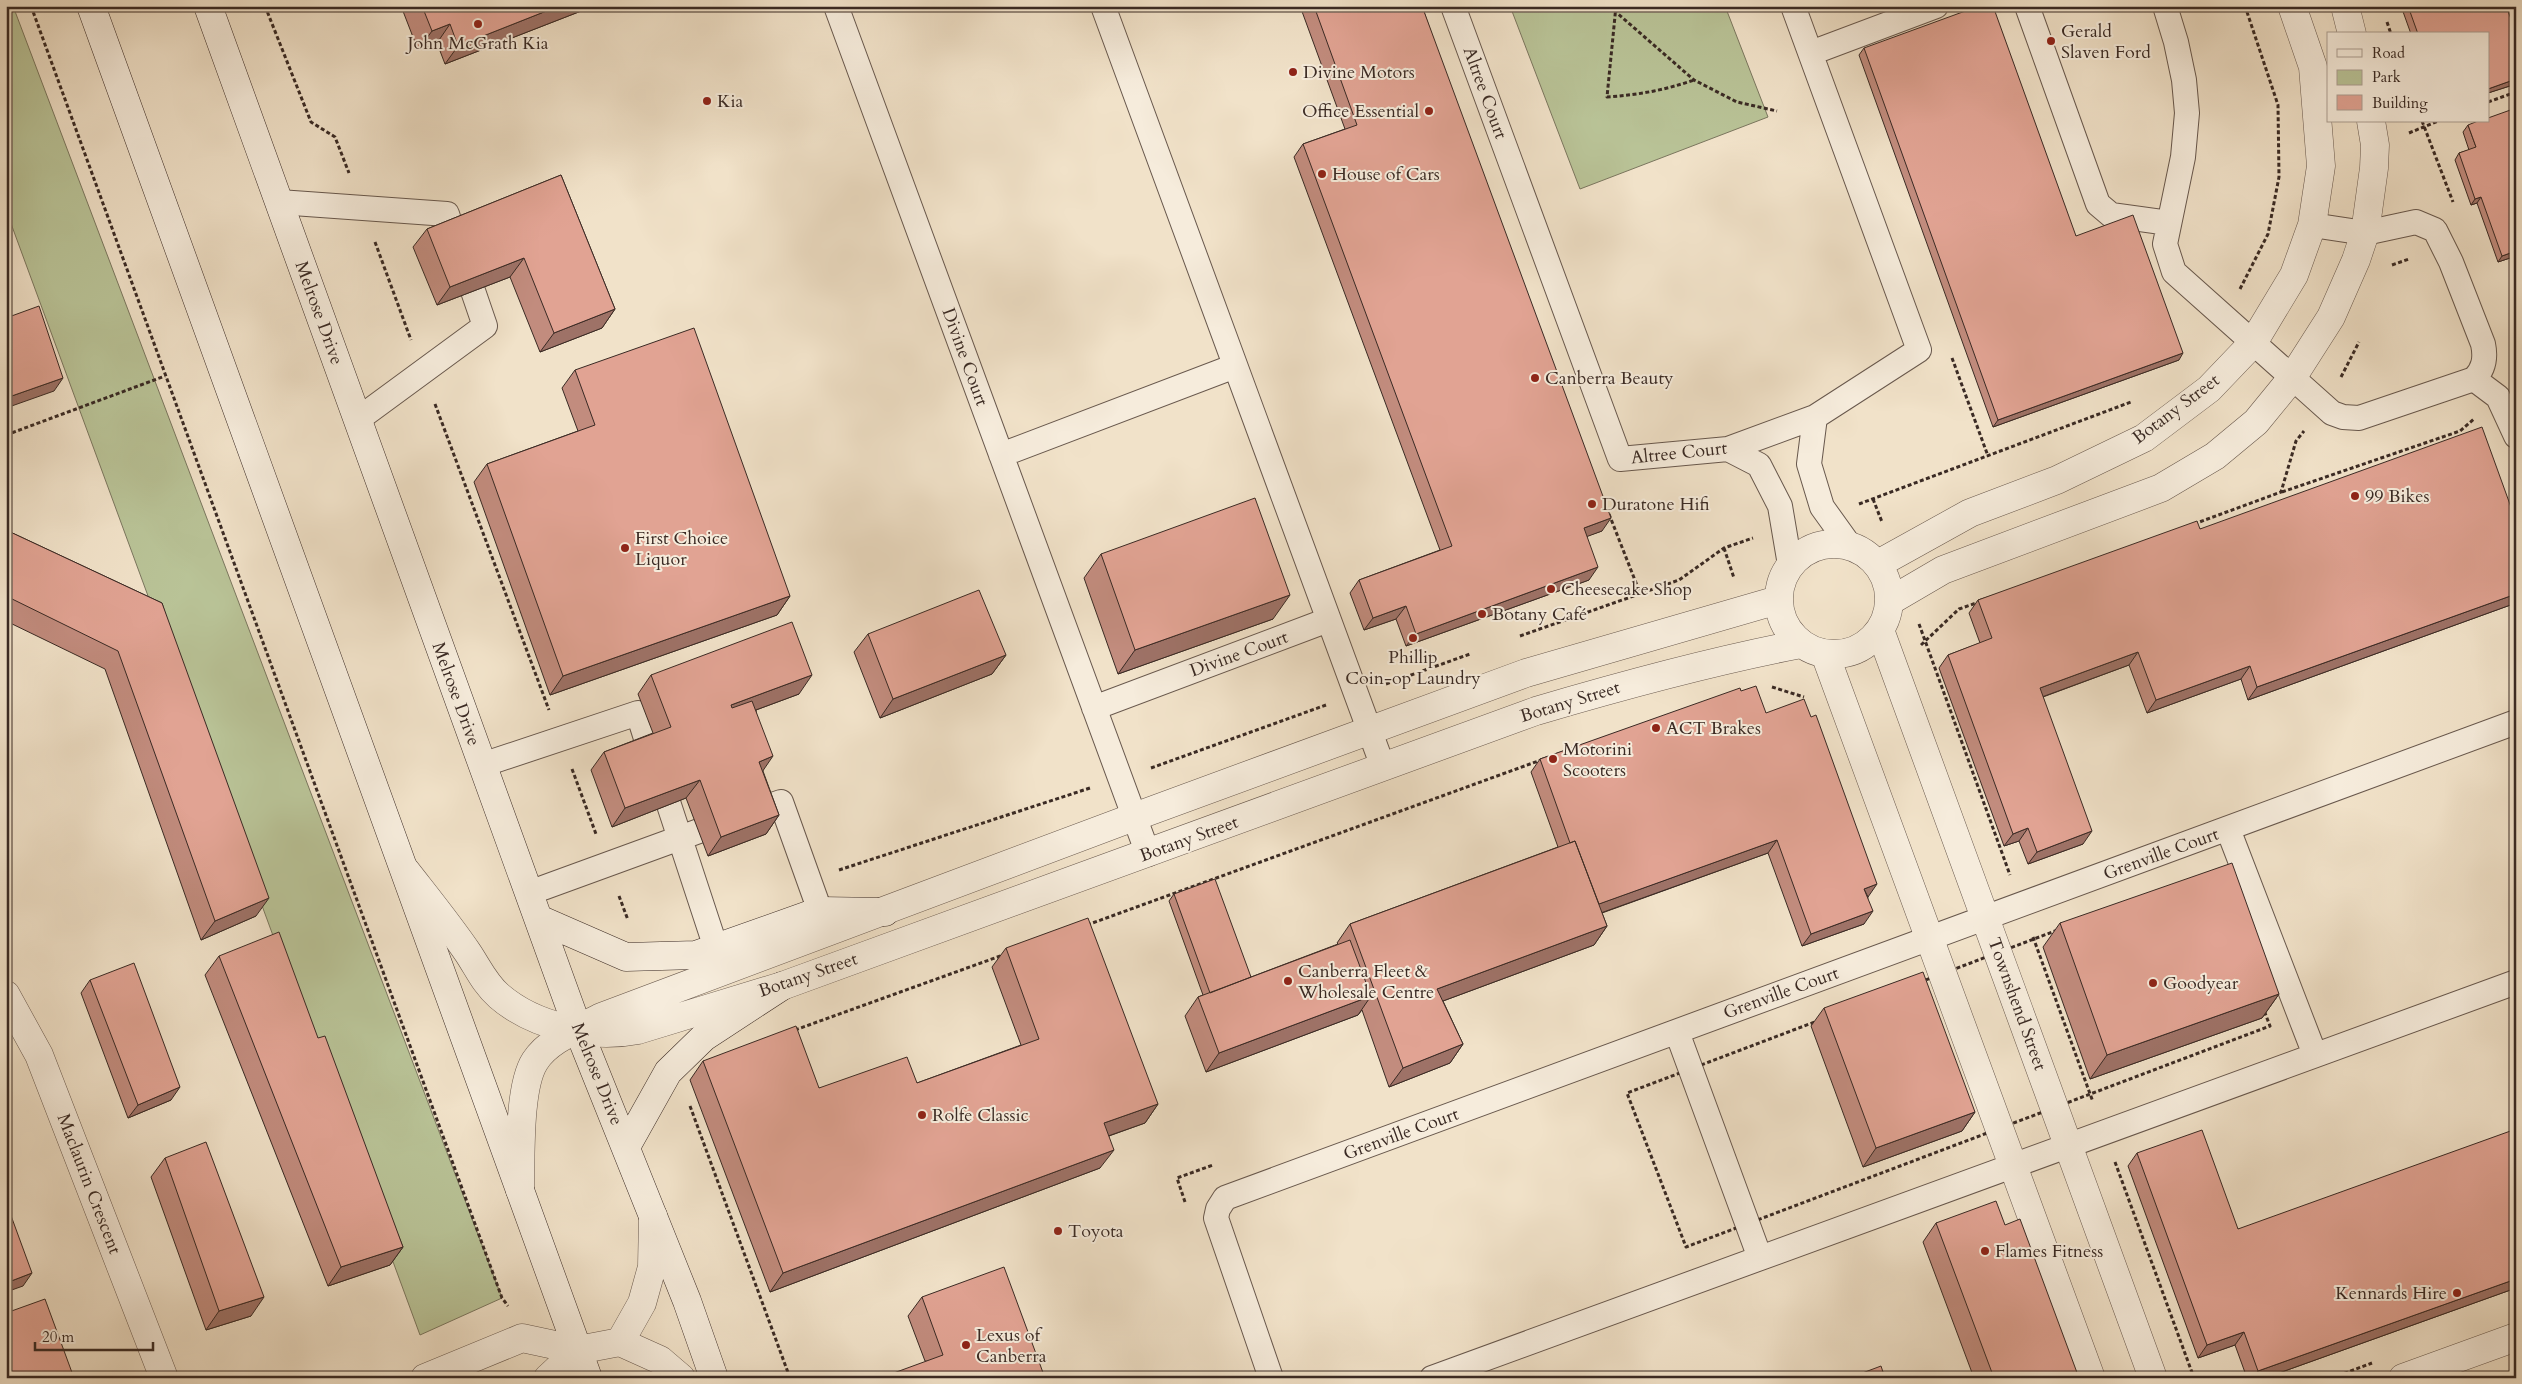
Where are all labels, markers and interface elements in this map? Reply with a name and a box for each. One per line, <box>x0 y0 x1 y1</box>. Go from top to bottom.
marker: John McGrath Kia <box>472 18 484 30</box>
place label: Gerald Slaven Ford <box>2061 19 2151 65</box>
place label: John McGrath Kia <box>404 31 549 56</box>
legend <box>2327 32 2490 122</box>
marker: Gerald Slaven Ford <box>2045 35 2057 47</box>
street label: Altree Court <box>1457 43 1513 143</box>
text: Road <box>2372 43 2405 63</box>
place label: Divine Motors <box>1303 60 1415 85</box>
marker: Divine Motors <box>1287 66 1299 78</box>
text: Park <box>2372 67 2401 87</box>
place label: Kia <box>717 89 743 114</box>
text: Building <box>2372 93 2428 113</box>
marker: Kia <box>701 95 713 107</box>
place label: Office Essential <box>1302 99 1419 124</box>
marker: Office Essential <box>1423 105 1435 117</box>
place label: House of Cars <box>1332 162 1440 187</box>
marker: House of Cars <box>1316 168 1328 180</box>
street label: Melrose Drive <box>289 258 349 368</box>
street label: Divine Court <box>936 304 994 410</box>
place label: Canberra Beauty <box>1545 366 1674 391</box>
street label: Botany Street <box>2127 368 2225 450</box>
marker: Canberra Beauty <box>1529 372 1541 384</box>
street label: Altree Court <box>1630 435 1729 470</box>
place label: 99 Bikes <box>2365 484 2429 509</box>
marker: 99 Bikes <box>2349 490 2361 502</box>
place label: Duratone Hifi <box>1602 492 1710 517</box>
marker: Duratone Hifi <box>1586 498 1598 510</box>
place label: First Choice Liquor <box>635 526 728 572</box>
marker: First Choice Liquor <box>619 542 631 554</box>
place label: Cheesecake Shop <box>1561 577 1692 602</box>
marker: Cheesecake Shop <box>1545 583 1557 595</box>
place label: Botany Café <box>1492 602 1587 627</box>
marker: Botany Café <box>1476 608 1488 620</box>
street label: Divine Court <box>1186 625 1292 683</box>
marker: Phillip Coin-op Laundry <box>1407 632 1419 644</box>
street label: Melrose Drive <box>426 639 486 749</box>
place label: Phillip Coin-op Laundry <box>1345 645 1481 691</box>
street label: Botany Street <box>1517 675 1623 729</box>
place label: ACT Brakes <box>1666 716 1761 741</box>
marker: ACT Brakes <box>1650 722 1662 734</box>
place label: Motorini Scooters <box>1563 737 1632 783</box>
marker: Motorini Scooters <box>1547 753 1559 765</box>
street label: Botany Street <box>1136 809 1242 868</box>
street label: Grenville Court <box>2100 821 2222 886</box>
street label: Townshend Street <box>1981 934 2053 1074</box>
street label: Botany Street <box>755 946 861 1004</box>
place label: Canberra Fleet & Wholesale Centre <box>1297 959 1434 1005</box>
street label: Grenville Court <box>1720 960 1842 1025</box>
place label: Goodyear <box>2163 971 2239 996</box>
marker: Canberra Fleet & Wholesale Centre <box>1282 975 1294 987</box>
marker: Goodyear <box>2147 977 2159 989</box>
street label: Melrose Drive <box>565 1019 629 1129</box>
street label: Grenville Court <box>1340 1101 1462 1166</box>
place label: Rolfe Classic <box>932 1103 1029 1128</box>
marker: Rolfe Classic <box>916 1109 928 1121</box>
street label: Maclaurin Crescent <box>51 1110 127 1258</box>
place label: Toyota <box>1068 1219 1124 1244</box>
marker: Toyota <box>1052 1225 1064 1237</box>
place label: Flames Fitness <box>1995 1239 2103 1264</box>
marker: Flames Fitness <box>1979 1245 1991 1257</box>
place label: Kennards Hire <box>2335 1281 2447 1306</box>
marker: Kennards Hire <box>2451 1287 2463 1299</box>
scale bar <box>35 1319 152 1351</box>
place label: Lexus of Canberra <box>976 1323 1047 1369</box>
text: 20 m <box>42 1327 74 1347</box>
marker: Lexus of Canberra <box>960 1339 972 1351</box>

